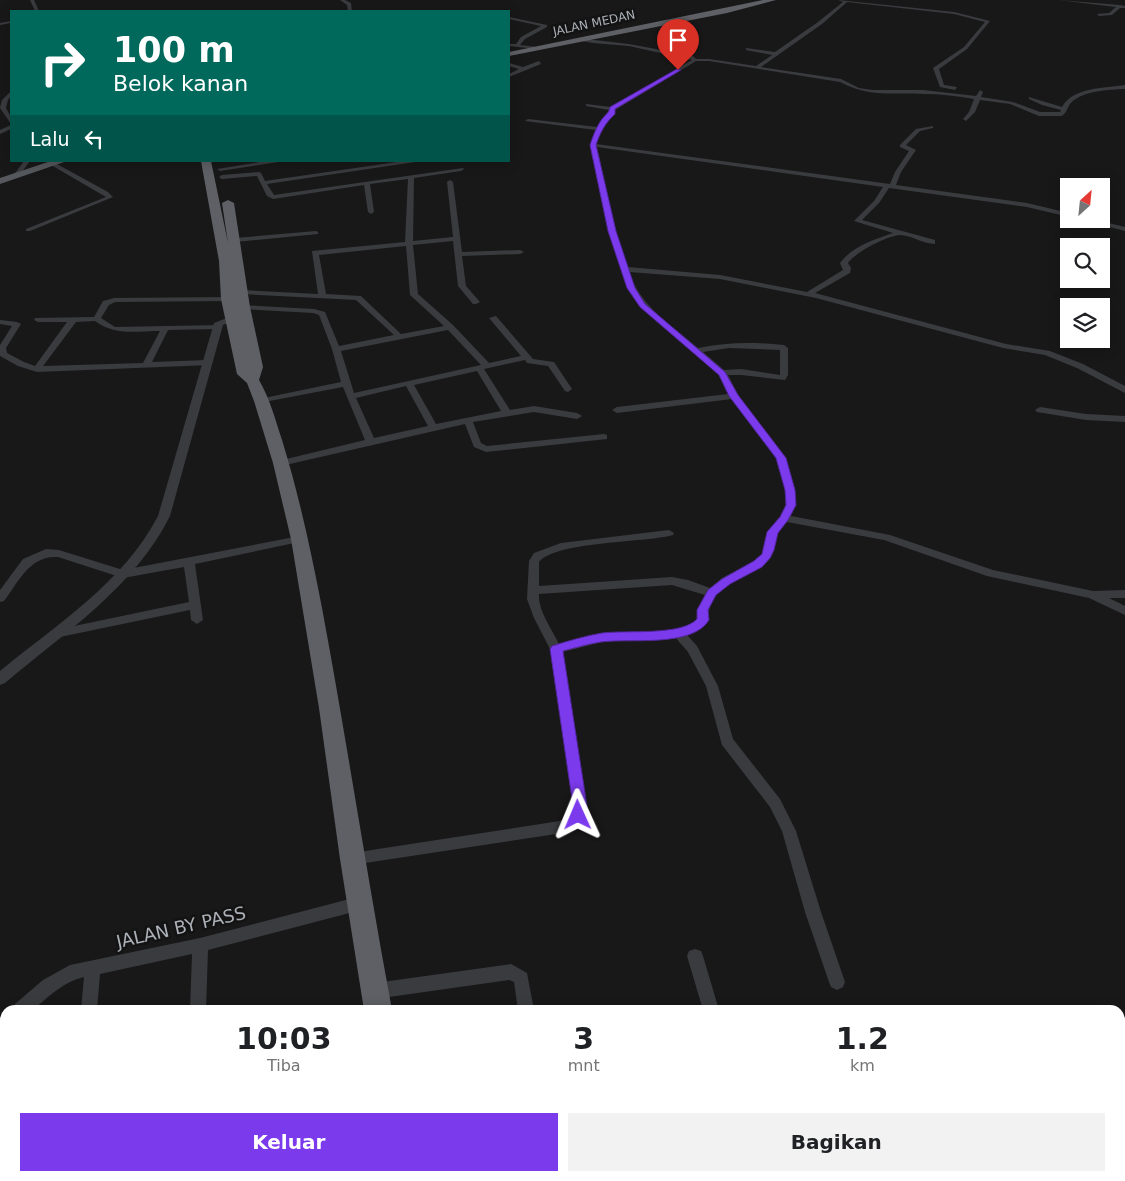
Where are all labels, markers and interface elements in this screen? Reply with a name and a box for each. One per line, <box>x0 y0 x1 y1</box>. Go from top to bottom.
street label: JALAN MEDAN <box>551 7 636 39</box>
pin <box>657 19 699 70</box>
icon: arrive <box>664 26 692 54</box>
icon: right <box>30 30 95 95</box>
text: 100 m <box>113 30 235 70</box>
text: Belok kanan <box>113 71 248 96</box>
icon: left <box>80 125 108 153</box>
text: Lalu <box>30 128 70 150</box>
north arrow <box>1060 178 1110 228</box>
map controls <box>1060 178 1110 348</box>
button: search <box>1060 238 1110 288</box>
button: layers <box>1060 298 1110 348</box>
position arrow <box>551 788 603 840</box>
street label: JALAN BY PASS <box>113 902 248 952</box>
text: 10:03 <box>236 1021 332 1056</box>
text: 3 <box>573 1021 594 1056</box>
text: 1.2 <box>836 1021 889 1056</box>
text: Tiba <box>267 1056 301 1075</box>
text: mnt <box>568 1056 600 1075</box>
text: km <box>850 1056 875 1075</box>
button: Keluar <box>20 1113 558 1171</box>
button: Bagikan <box>568 1113 1105 1171</box>

